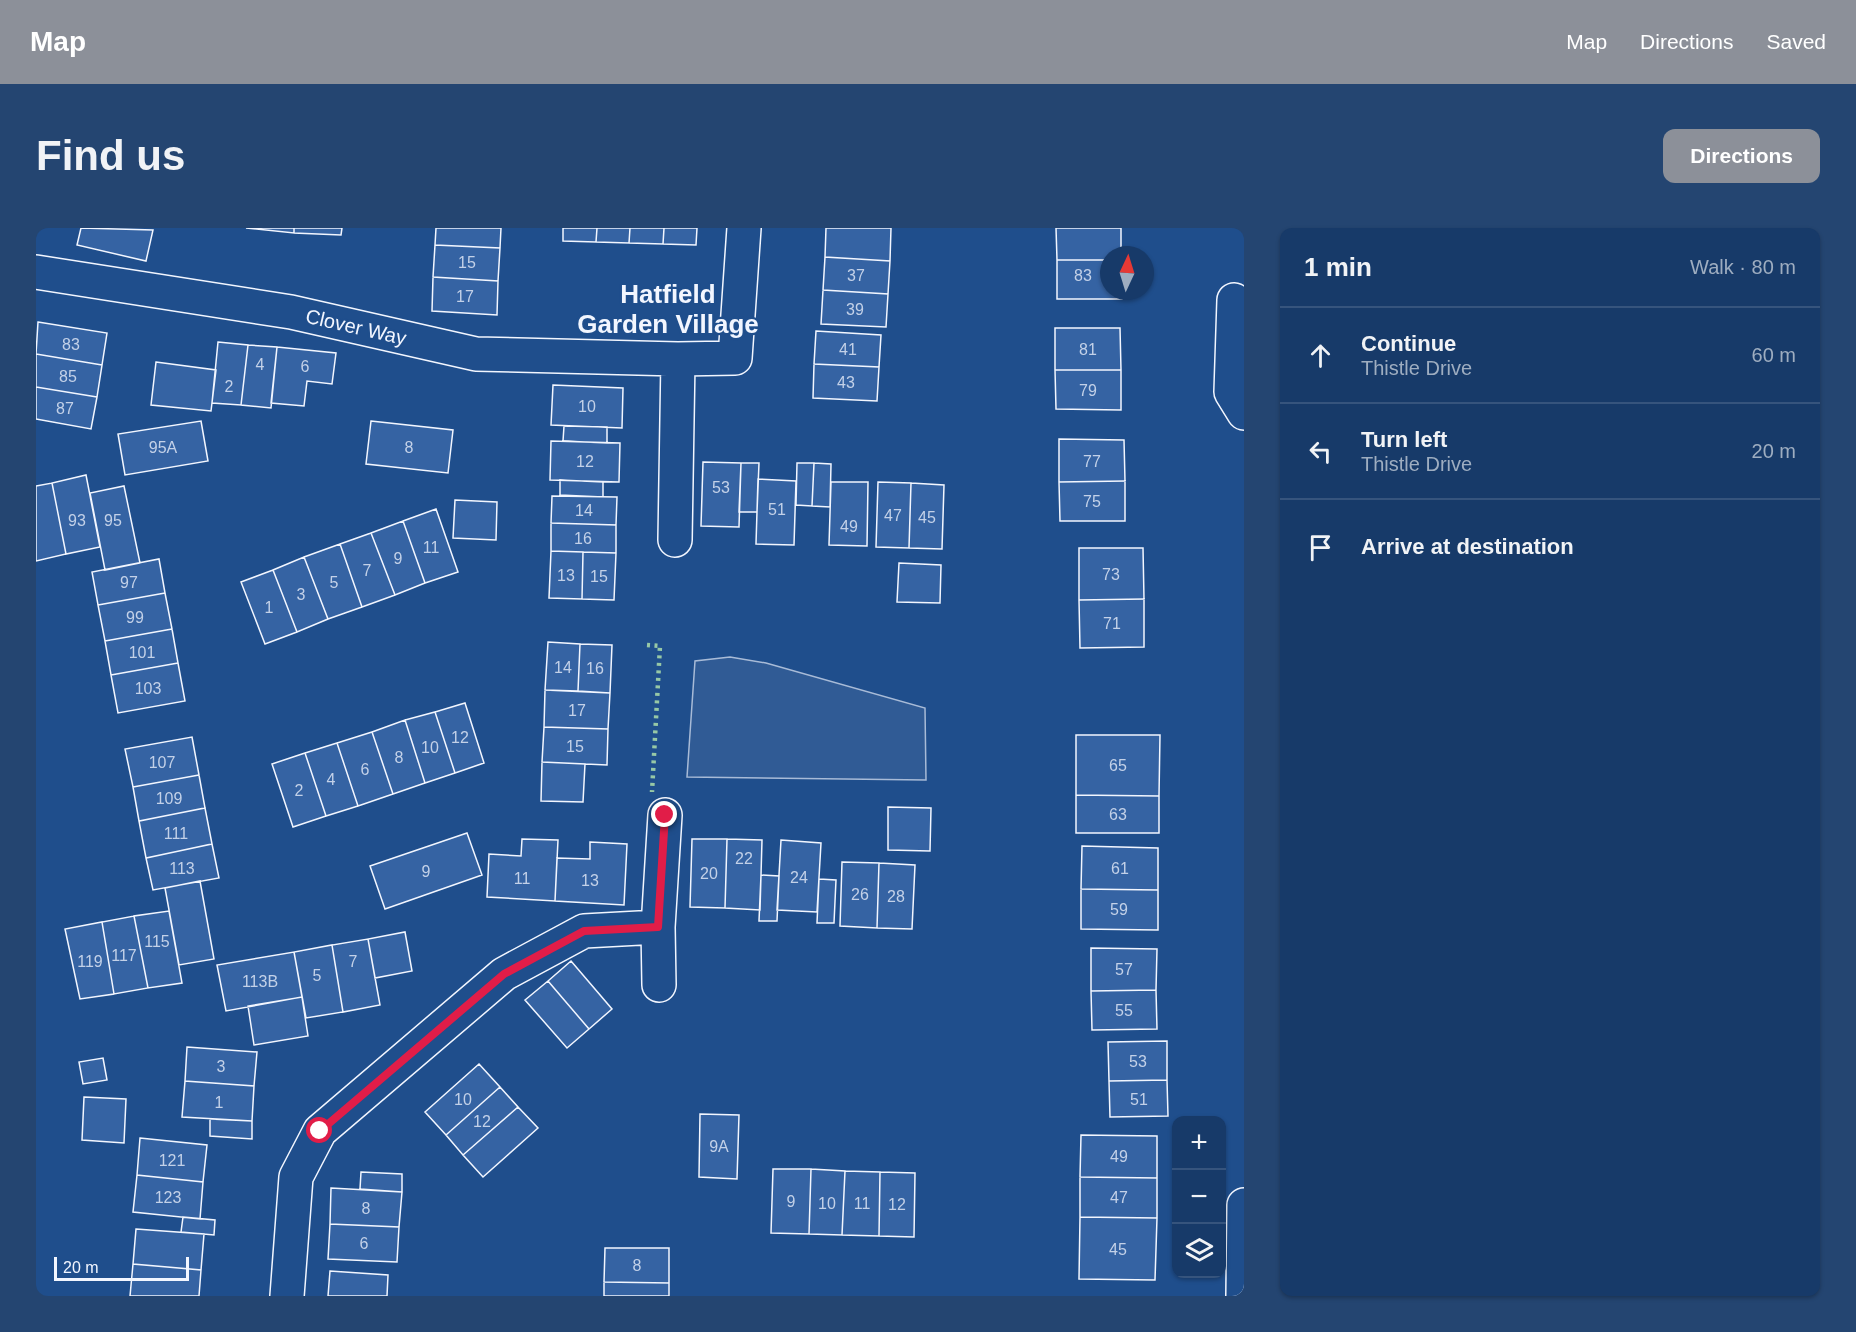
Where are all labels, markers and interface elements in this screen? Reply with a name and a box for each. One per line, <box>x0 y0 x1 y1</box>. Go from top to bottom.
text: Map <box>30 26 86 57</box>
text: Map <box>1566 30 1607 53</box>
text: Directions <box>1640 30 1733 53</box>
text: Saved <box>1766 30 1826 53</box>
button: Directions <box>1663 129 1820 183</box>
text: Find us <box>36 132 185 179</box>
north arrow <box>1100 246 1154 300</box>
text: 1 min <box>1304 252 1372 282</box>
house number: 15 <box>458 254 476 271</box>
text: Walk · 80 m <box>1690 256 1796 278</box>
house number: 37 <box>847 267 865 284</box>
house number: 83 <box>1074 267 1092 284</box>
district label: Hatfield Garden Village <box>577 279 759 339</box>
house number: 17 <box>456 288 474 305</box>
house number: 39 <box>846 301 864 318</box>
street label: Clover Way <box>304 305 408 349</box>
text: Continue <box>1361 331 1456 356</box>
house number: 83 <box>62 336 80 353</box>
icon: ahead <box>1304 339 1337 372</box>
house number: 41 <box>839 341 857 358</box>
house number: 81 <box>1079 341 1097 358</box>
text: 60 m <box>1752 344 1796 366</box>
house number: 4 <box>256 356 265 373</box>
text: Thistle Drive <box>1361 357 1472 379</box>
house number: 6 <box>301 358 310 375</box>
house number: 85 <box>59 368 77 385</box>
house number: 43 <box>837 374 855 391</box>
house number: 2 <box>225 378 234 395</box>
house number: 79 <box>1079 382 1097 399</box>
house number: 10 <box>578 398 596 415</box>
house number: 87 <box>56 400 74 417</box>
text: Turn left <box>1361 427 1447 452</box>
icon: left <box>1304 435 1337 468</box>
house number: 95A <box>149 439 178 456</box>
house number: 8 <box>405 439 414 456</box>
text: 20 m <box>1752 440 1796 462</box>
house number: 12 <box>576 453 594 470</box>
house number: 77 <box>1083 453 1101 470</box>
text: Thistle Drive <box>1361 453 1472 475</box>
house number: 53 <box>712 479 730 496</box>
house number: 75 <box>1083 493 1101 510</box>
house number: 51 <box>768 501 786 518</box>
house number: 14 <box>575 502 593 519</box>
house number: 47 <box>884 507 902 524</box>
house number: 45 <box>918 509 936 526</box>
house number: 93 <box>68 512 86 529</box>
house number: 95 <box>104 512 122 529</box>
house number: 49 <box>840 518 858 535</box>
house number: 16 <box>574 530 592 547</box>
icon: arrive <box>1304 531 1337 564</box>
text: Arrive at destination <box>1361 534 1574 559</box>
house number: 11 <box>423 539 439 556</box>
house number: 9 <box>394 550 403 567</box>
house number: 7 <box>363 562 372 579</box>
house number: 73 <box>1102 566 1120 583</box>
house number: 13 <box>557 567 575 584</box>
house number: 15 <box>590 568 608 585</box>
house number: 97 <box>120 574 138 591</box>
house number: 5 <box>330 574 339 591</box>
house number: 3 <box>297 586 306 603</box>
house number: 1 <box>265 599 274 616</box>
house number: 99 <box>126 609 144 626</box>
house number: 71 <box>1103 615 1121 632</box>
house number: 101 <box>129 644 155 661</box>
house number: 14 <box>554 659 572 676</box>
house number: 16 <box>586 660 604 677</box>
house number: 103 <box>135 680 161 697</box>
house number: 17 <box>568 702 586 719</box>
house number: 12 <box>451 729 469 746</box>
house number: 15 <box>566 738 584 755</box>
house number: 10 <box>421 739 439 756</box>
house number: 8 <box>395 749 404 766</box>
house number: 107 <box>149 754 175 771</box>
house number: 65 <box>1109 757 1127 774</box>
house number: 6 <box>361 761 370 778</box>
house number: 4 <box>327 771 336 788</box>
house number: 2 <box>295 782 304 799</box>
house number: 109 <box>156 790 182 807</box>
route end <box>651 801 677 827</box>
house number: 63 <box>1109 806 1127 823</box>
house number: 111 <box>164 825 188 842</box>
house number: 22 <box>735 850 753 867</box>
house number: 113 <box>169 860 195 877</box>
house number: 61 <box>1111 860 1129 877</box>
house number: 9 <box>422 863 431 880</box>
house number: 20 <box>700 865 718 882</box>
house number: 24 <box>790 869 808 886</box>
house number: 11 <box>514 870 530 887</box>
house number: 13 <box>581 872 599 889</box>
house number: 26 <box>851 886 869 903</box>
house number: 28 <box>887 888 905 905</box>
house number: 59 <box>1110 901 1128 918</box>
house number: 115 <box>144 933 170 950</box>
house number: 117 <box>111 947 137 964</box>
house number: 119 <box>77 953 103 970</box>
house number: 7 <box>349 953 358 970</box>
house number: 57 <box>1115 961 1133 978</box>
house number: 5 <box>313 967 322 984</box>
house number: 113B <box>242 973 278 990</box>
house number: 55 <box>1115 1002 1133 1019</box>
house number: 53 <box>1129 1053 1147 1070</box>
house number: 3 <box>217 1058 226 1075</box>
house number: 10 <box>454 1091 472 1108</box>
house number: 51 <box>1130 1091 1148 1108</box>
house number: 1 <box>215 1094 224 1111</box>
house number: 12 <box>473 1113 491 1130</box>
map controls <box>1172 1116 1226 1278</box>
button: + <box>1172 1116 1226 1170</box>
route start <box>306 1117 332 1143</box>
house number: 9A <box>709 1138 729 1155</box>
house number: 49 <box>1110 1148 1128 1165</box>
house number: 121 <box>159 1152 185 1169</box>
button: − <box>1172 1170 1226 1224</box>
house number: 123 <box>155 1189 181 1206</box>
house number: 47 <box>1110 1189 1128 1206</box>
house number: 9 <box>787 1193 796 1210</box>
house number: 10 <box>818 1195 836 1212</box>
house number: 11 <box>854 1195 870 1212</box>
house number: 12 <box>888 1196 906 1213</box>
house number: 8 <box>362 1200 371 1217</box>
button: layers <box>1172 1224 1226 1278</box>
house number: 6 <box>360 1235 369 1252</box>
house number: 45 <box>1109 1241 1127 1258</box>
scale bar <box>54 1254 189 1282</box>
house number: 8 <box>633 1257 642 1274</box>
text: 20 m <box>63 1259 99 1276</box>

